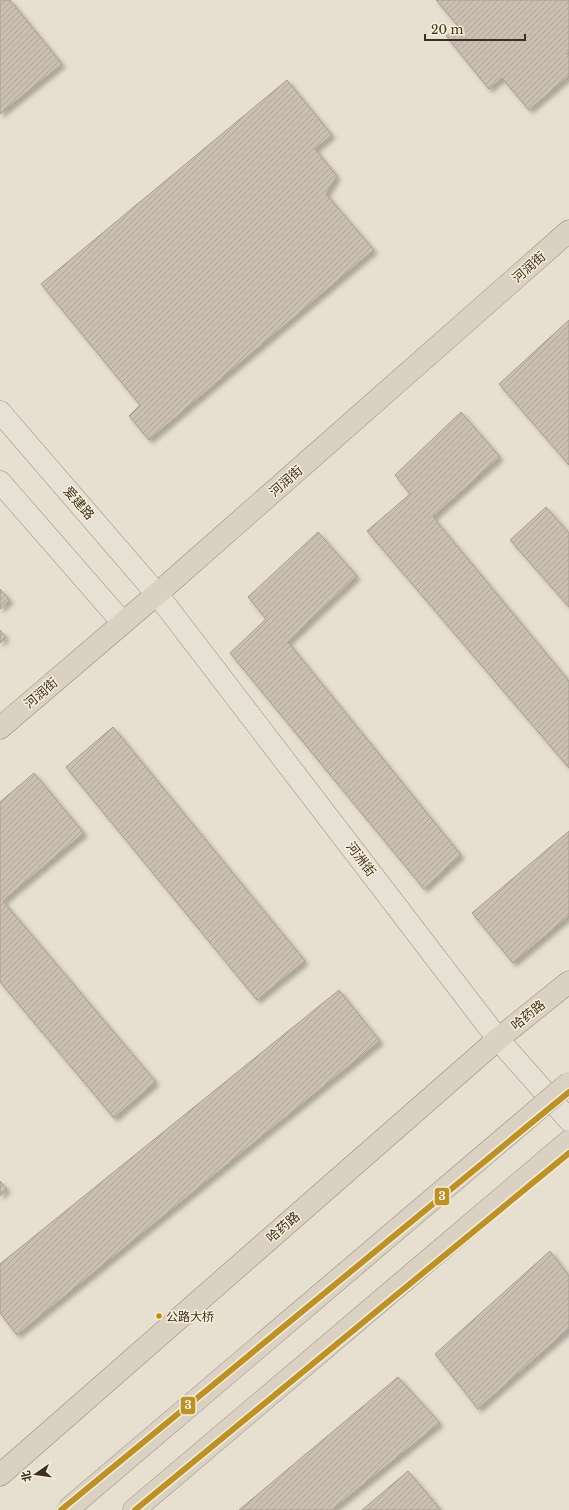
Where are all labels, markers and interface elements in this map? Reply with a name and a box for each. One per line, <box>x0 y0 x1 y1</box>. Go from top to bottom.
scale bar <box>425 16 525 42</box>
text: 20 m <box>431 22 463 37</box>
street label: 河润街 <box>509 248 549 286</box>
street label: 河润街 <box>266 462 306 500</box>
street label: 爱建路 <box>60 483 98 523</box>
street label: 河润街 <box>21 674 61 712</box>
street label: 河洲街 <box>342 838 380 880</box>
street label: 哈药路 <box>507 996 549 1034</box>
line badge: 3 <box>434 1187 450 1206</box>
text: 3 <box>438 1189 446 1203</box>
street label: 哈药路 <box>263 1208 303 1246</box>
place label: 公路大桥 <box>166 1309 214 1324</box>
marker: 公路大桥 <box>154 1311 164 1321</box>
line badge: 3 <box>180 1396 196 1415</box>
text: 3 <box>184 1398 192 1412</box>
north arrow <box>16 1454 56 1494</box>
text: 北 <box>18 1469 34 1483</box>

